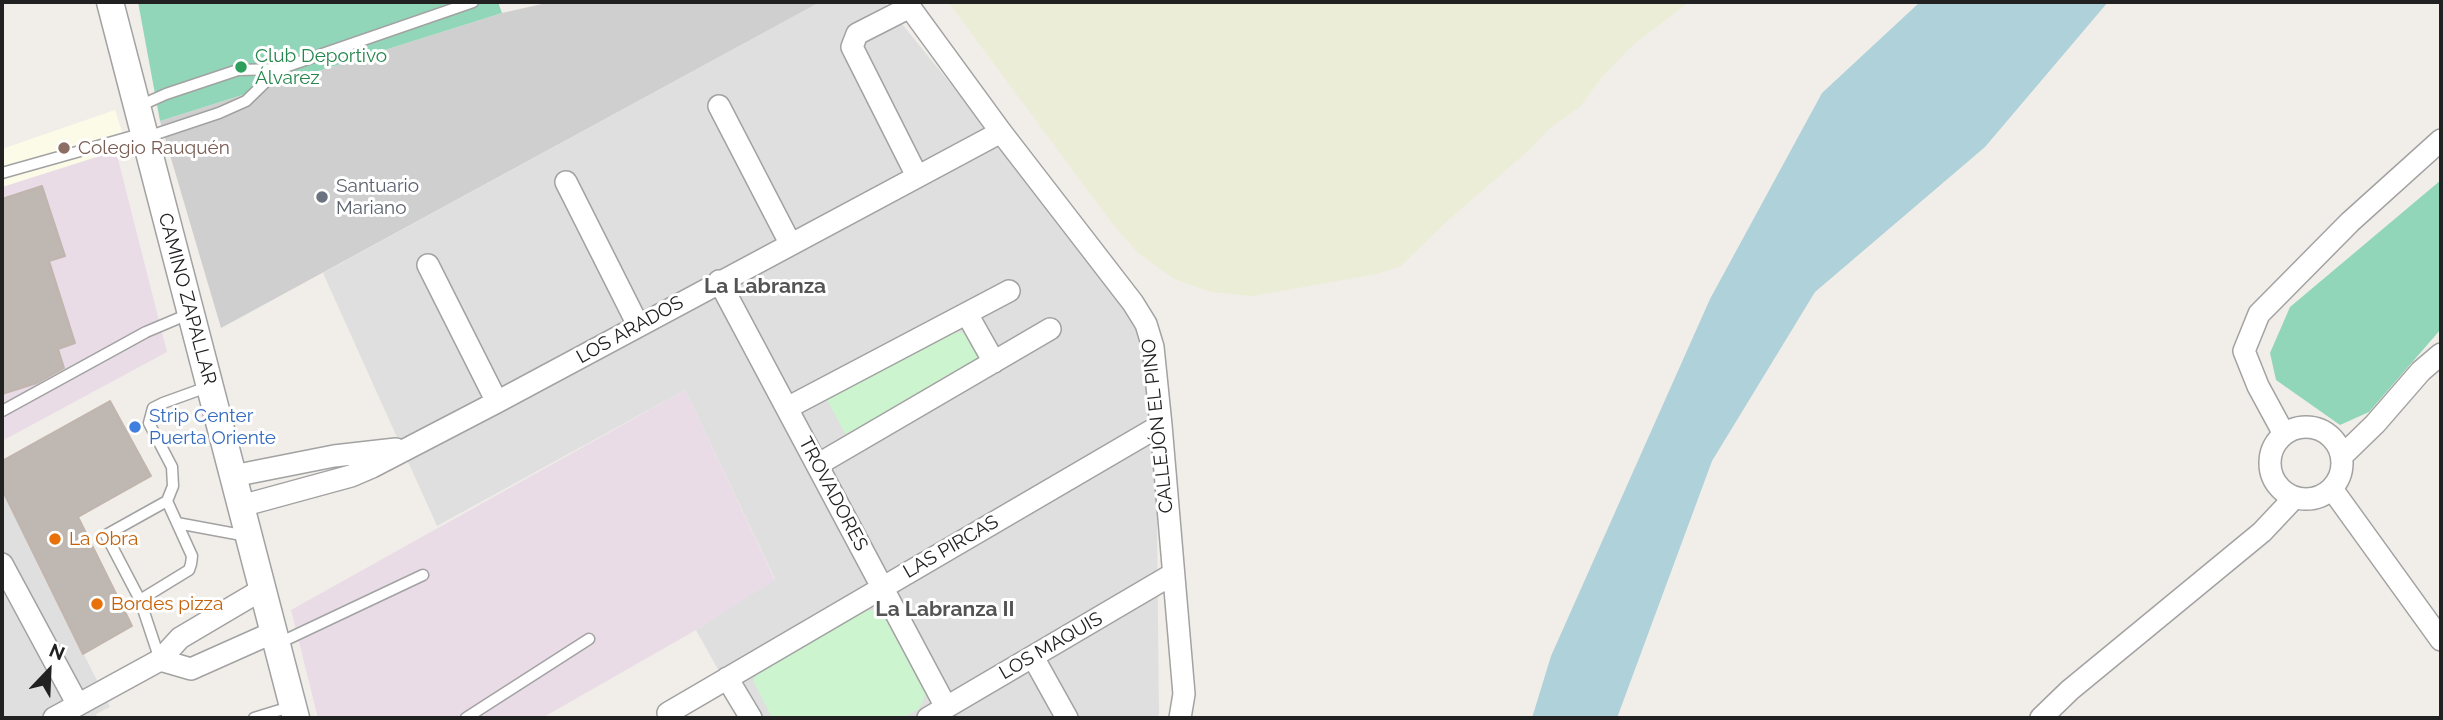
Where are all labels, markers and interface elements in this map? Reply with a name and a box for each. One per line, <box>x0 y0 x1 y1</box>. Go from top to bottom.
place label: Club Deportivo Álvarez <box>255 45 387 89</box>
marker: Club Deportivo Álvarez <box>233 59 249 75</box>
place label: Colegio Rauquén <box>78 137 230 159</box>
marker: Colegio Rauquén <box>56 140 72 156</box>
place label: Santuario Mariano <box>336 175 419 219</box>
marker: Santuario Mariano <box>314 189 330 205</box>
street label: CAMINO ZAPALLAR <box>153 211 221 387</box>
district label: La Labranza <box>704 274 826 300</box>
street label: LOS ARADOS <box>573 291 687 369</box>
street label: CALLEJÓN EL PINO <box>1138 338 1178 514</box>
place label: Strip Center Puerta Oriente <box>149 405 276 449</box>
marker: Strip Center Puerta Oriente <box>127 419 143 435</box>
street label: TROVADORES <box>793 433 873 555</box>
street label: LAS PIRCAS <box>899 511 1003 583</box>
place label: La Obra <box>69 528 138 550</box>
marker: La Obra <box>47 531 63 547</box>
place label: Bordes pizza <box>111 593 223 615</box>
marker: Bordes pizza <box>89 596 105 612</box>
district label: La Labranza II <box>875 597 1015 623</box>
street label: LOS MAQUIS <box>995 607 1107 685</box>
north arrow <box>14 636 84 706</box>
text: N <box>46 639 68 665</box>

